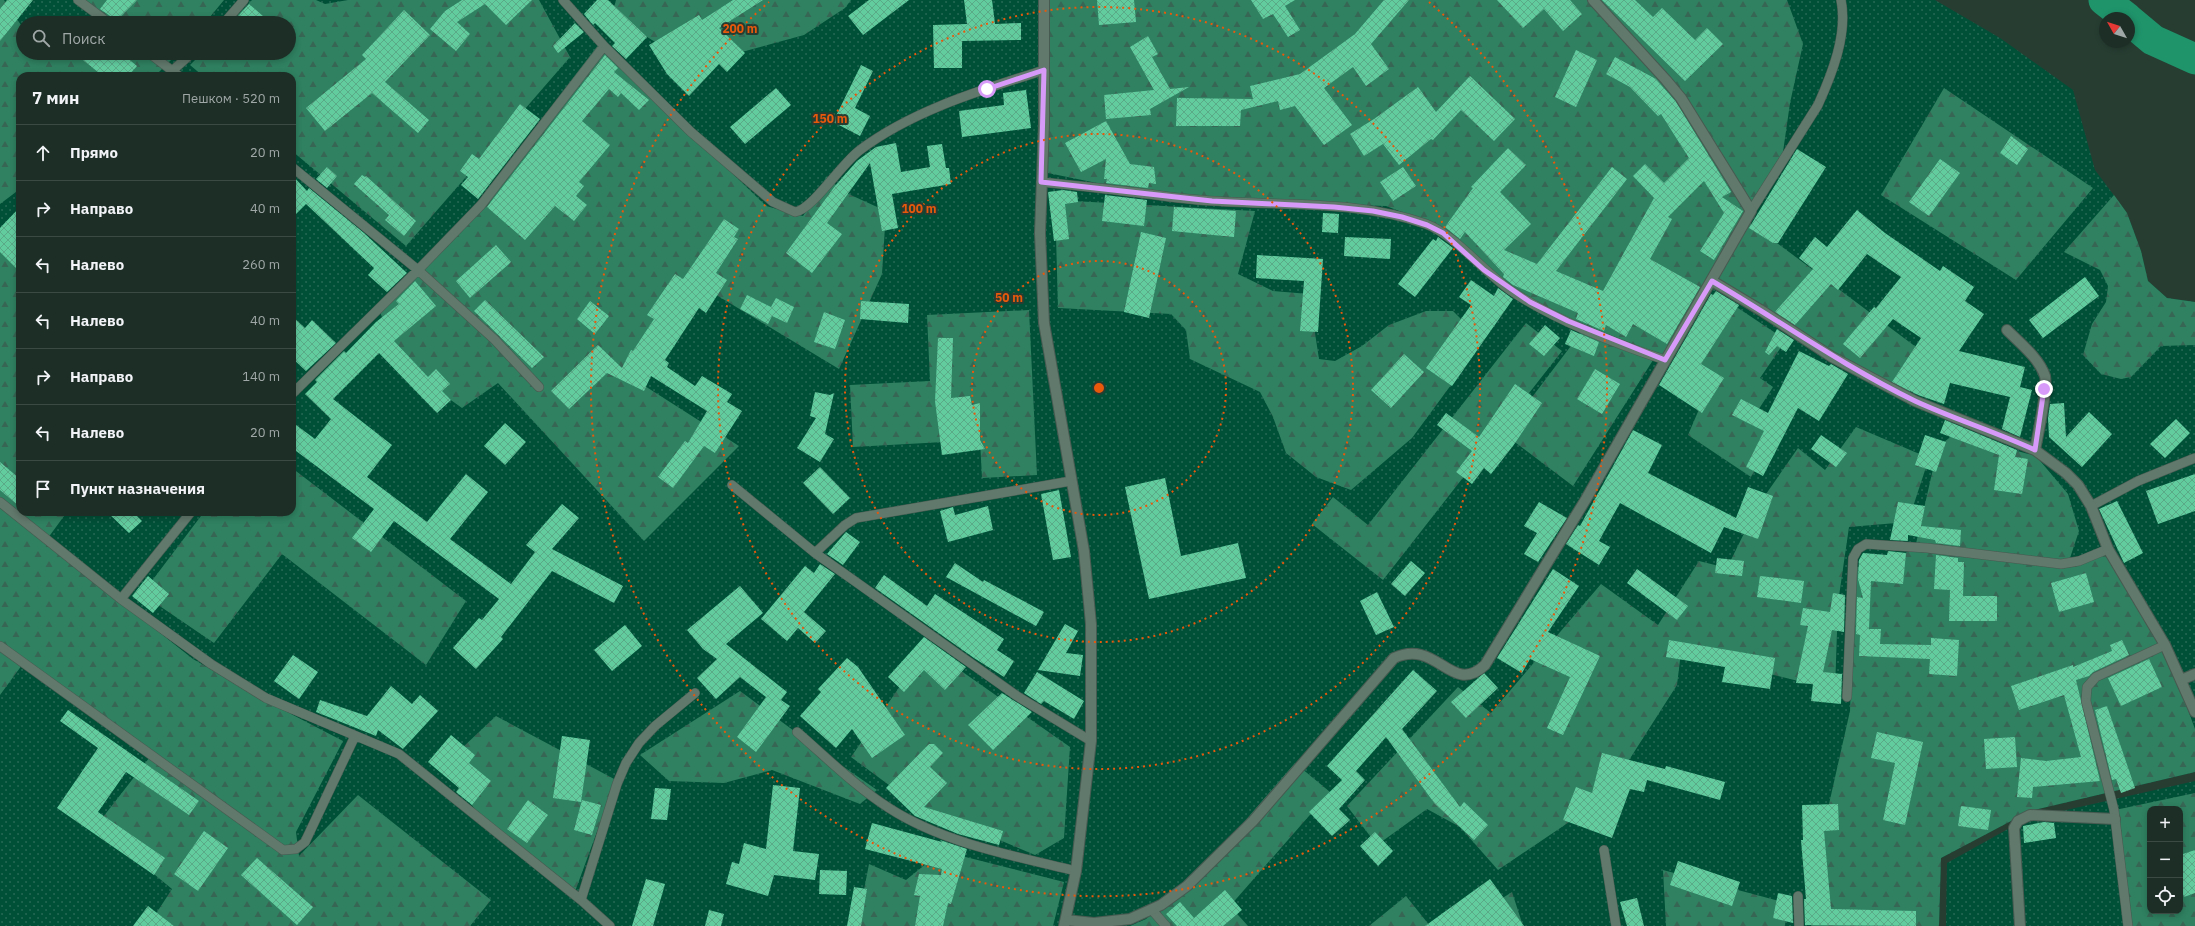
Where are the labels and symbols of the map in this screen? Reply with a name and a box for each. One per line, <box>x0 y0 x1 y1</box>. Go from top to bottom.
north arrow <box>2099 12 2135 48</box>
text: 200 m <box>722 21 758 36</box>
route start <box>978 80 996 98</box>
text: 150 m <box>812 111 848 126</box>
text: 100 m <box>901 201 937 216</box>
text: 50 m <box>995 290 1023 305</box>
route end <box>2035 380 2053 398</box>
centre of rings <box>1092 381 1106 395</box>

